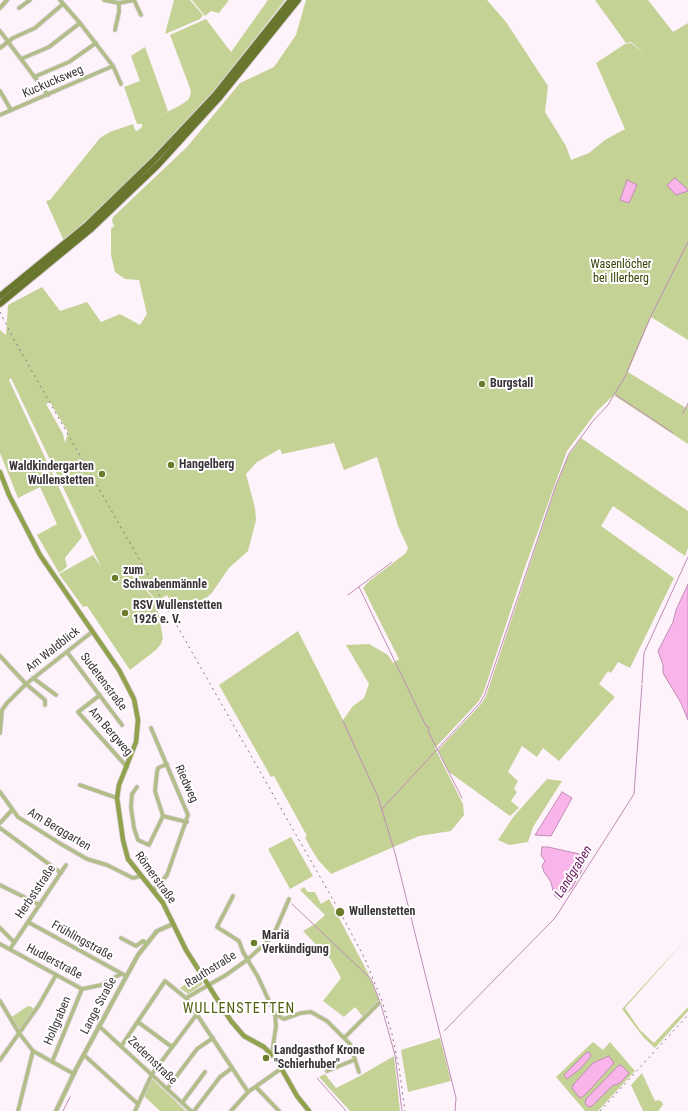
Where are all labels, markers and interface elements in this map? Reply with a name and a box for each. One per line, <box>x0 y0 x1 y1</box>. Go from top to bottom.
street label: Kuckucksweg <box>20 63 86 101</box>
park label: Wasenlöcher bei Illerberg <box>590 258 652 286</box>
place label: Burgstall <box>490 377 533 391</box>
marker: Burgstall <box>477 379 487 389</box>
place label: Hangelberg <box>179 458 234 472</box>
place label: Waldkindergarten Wullenstetten <box>9 460 94 488</box>
marker: Hangelberg <box>166 460 176 470</box>
marker: Waldkindergarten Wullenstetten <box>97 469 107 479</box>
place label: zum Schwabenmännle <box>123 564 207 592</box>
marker: zum Schwabenmännle <box>110 573 120 583</box>
place label: RSV Wullenstetten 1926 e. V. <box>133 599 222 627</box>
marker: RSV Wullenstetten 1926 e. V. <box>120 608 130 618</box>
street label: Am Waldblick <box>23 624 83 676</box>
street label: Sudetenstraße <box>77 650 129 714</box>
street label: Am Bergweg <box>85 705 135 759</box>
street label: Riedweg <box>171 763 201 805</box>
street label: Am Berggarten <box>25 806 93 854</box>
water label: Landgraben <box>552 843 596 901</box>
street label: Römerstraße <box>131 849 179 907</box>
street label: Herbststraße <box>13 862 59 922</box>
place label: Wullenstetten <box>349 905 415 919</box>
marker: Wullenstetten <box>334 906 346 918</box>
street label: Frühlingstraße <box>49 918 115 964</box>
place label: Mariä Verkündigung <box>262 929 329 957</box>
marker: Mariä Verkündigung <box>249 938 259 948</box>
street label: Hudlerstraße <box>24 941 84 983</box>
street label: Rauthstraße <box>183 949 239 991</box>
street label: Lange Straße <box>78 975 120 1037</box>
street label: Hollgraben <box>41 995 75 1047</box>
district label: WULLENSTETTEN <box>183 1001 295 1017</box>
street label: Zedernstraße <box>124 1034 180 1088</box>
place label: Landgasthof Krone "Schierhuber" <box>274 1044 365 1072</box>
marker: Landgasthof Krone "Schierhuber" <box>261 1053 271 1063</box>

